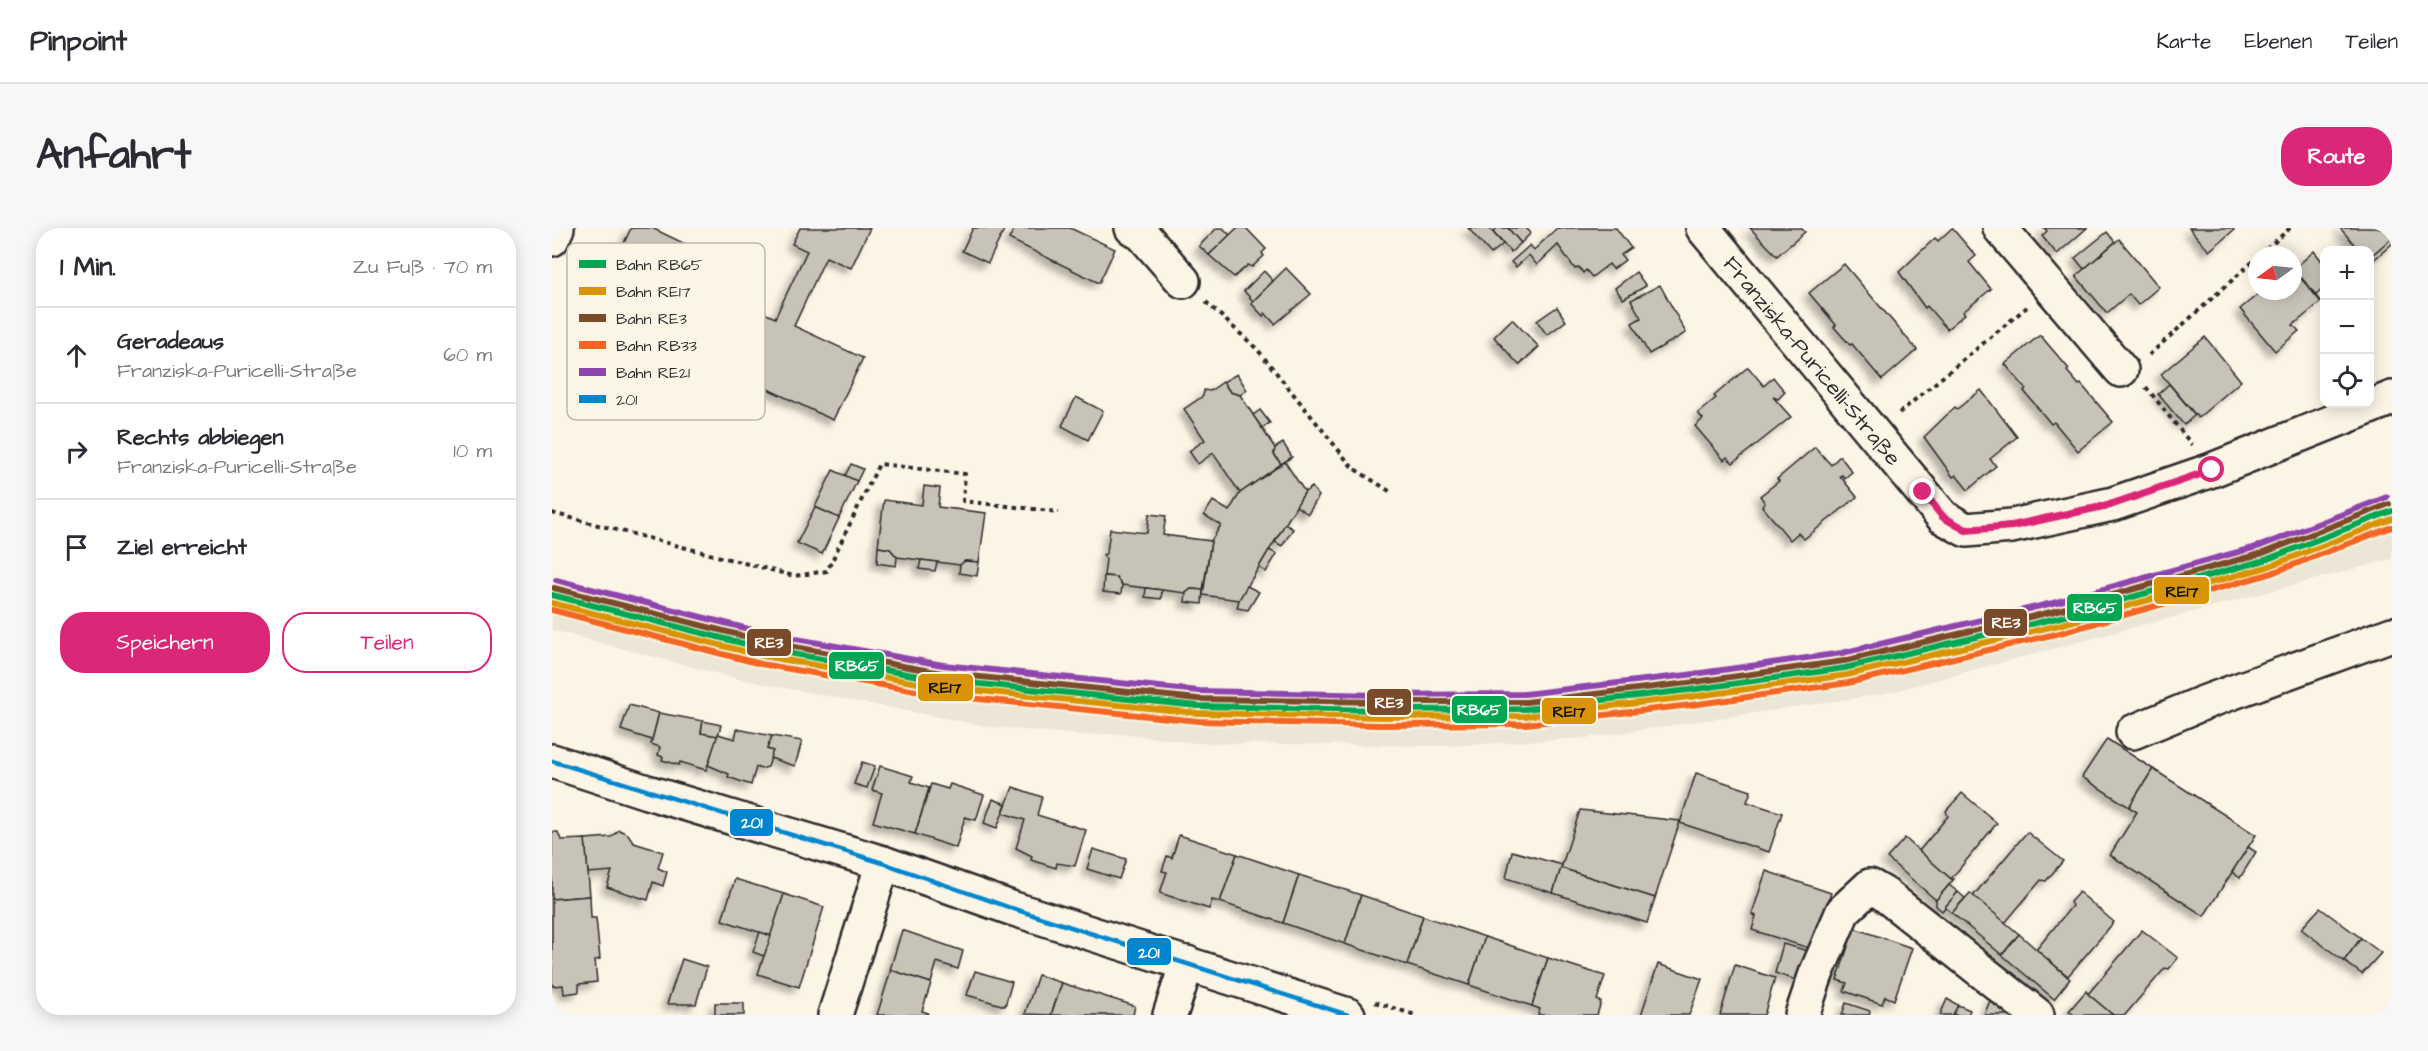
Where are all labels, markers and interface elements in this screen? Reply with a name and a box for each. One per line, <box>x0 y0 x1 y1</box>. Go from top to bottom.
text: Pinpoint <box>30 22 127 61</box>
text: Karte <box>2156 27 2211 56</box>
text: Ebenen <box>2244 27 2312 56</box>
text: Teilen <box>2345 27 2398 56</box>
text: Anfahrt <box>36 127 191 185</box>
button: Route <box>2281 127 2392 186</box>
legend <box>567 243 765 420</box>
north arrow <box>2248 246 2302 300</box>
map controls <box>2320 246 2374 408</box>
button: + <box>2320 246 2374 300</box>
text: 1 Min. <box>60 249 116 285</box>
street label: Franziska-Puricelli-Straße <box>1715 250 1908 473</box>
text: Zu Fuß · 70 m <box>353 253 492 281</box>
text: Bahn RB65 <box>616 254 703 276</box>
text: Bahn RE17 <box>616 281 691 303</box>
button: − <box>2320 300 2374 354</box>
text: Bahn RE3 <box>616 308 687 330</box>
text: Geradeaus <box>117 326 224 357</box>
text: Bahn RB33 <box>616 335 697 357</box>
icon: ahead <box>60 339 93 372</box>
text: 60 m <box>443 341 492 369</box>
button: locate <box>2320 354 2374 408</box>
text: Franziska-Puricelli-Straße <box>117 357 357 385</box>
text: Bahn RE21 <box>616 362 690 384</box>
text: 201 <box>616 389 637 411</box>
text: Rechts abbiegen <box>117 422 284 453</box>
icon: right <box>60 435 93 468</box>
text: 10 m <box>453 437 492 465</box>
text: Franziska-Puricelli-Straße <box>117 453 357 481</box>
route start <box>2198 456 2224 482</box>
route end <box>1909 478 1935 504</box>
icon: arrive <box>60 531 93 564</box>
text: Ziel erreicht <box>117 532 247 563</box>
line badge: RE17 <box>2153 576 2210 605</box>
text: RE17 <box>2166 581 2199 603</box>
line badge: RB65 <box>2066 593 2123 622</box>
text: RB65 <box>2073 597 2118 619</box>
line badge: RE3 <box>1983 608 2028 637</box>
button: Speichern <box>60 612 270 673</box>
button: Teilen <box>282 612 492 673</box>
text: RE3 <box>1991 612 2021 634</box>
line badge: RE3 <box>746 628 792 657</box>
text: RE3 <box>754 632 784 654</box>
line badge: RB65 <box>828 651 885 680</box>
text: RB65 <box>835 655 880 677</box>
line badge: RE17 <box>917 673 974 702</box>
text: RE17 <box>929 677 962 699</box>
line badge: RE3 <box>1366 688 1412 716</box>
text: RE3 <box>1374 692 1404 714</box>
line badge: RB65 <box>1451 695 1508 724</box>
line badge: RE17 <box>1541 697 1597 725</box>
text: RB65 <box>1457 699 1502 721</box>
text: RE17 <box>1553 701 1586 723</box>
line badge: 201 <box>729 808 774 837</box>
text: 201 <box>740 812 764 834</box>
line badge: 201 <box>1126 937 1172 966</box>
text: 201 <box>1137 942 1161 964</box>

